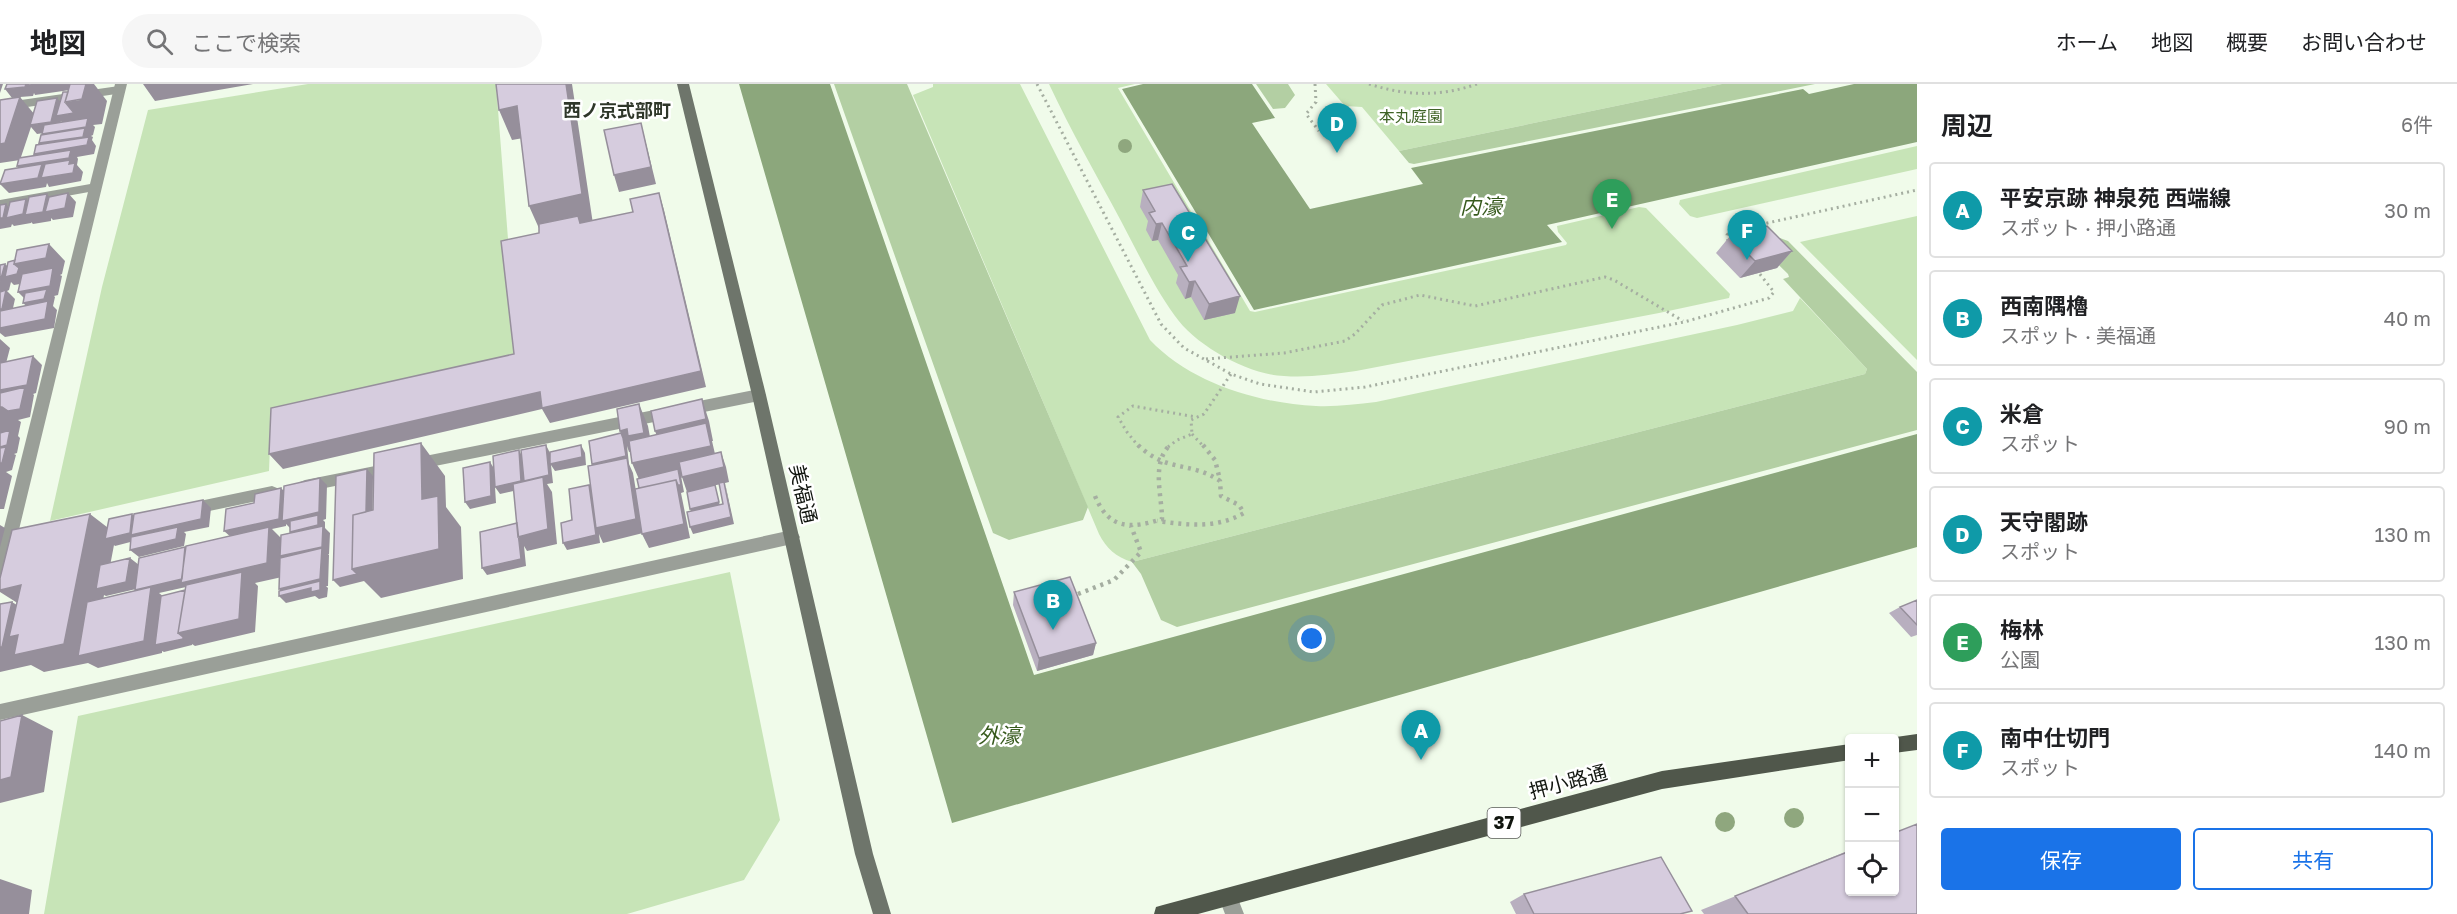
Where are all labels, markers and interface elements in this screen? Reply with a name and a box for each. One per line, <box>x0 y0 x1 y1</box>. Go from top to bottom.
search box <box>122 14 542 68</box>
icon: search <box>143 25 176 58</box>
text: 地図 <box>30 26 86 59</box>
text: ここで検索 <box>191 29 301 56</box>
text: ホーム <box>2056 29 2118 55</box>
text: 地図 <box>2151 29 2193 55</box>
text: 概要 <box>2226 29 2268 55</box>
text: お問い合わせ <box>2301 29 2427 55</box>
district label: 西ノ京式部町 <box>563 99 671 121</box>
pin: D <box>1318 104 1356 153</box>
park label: 本丸庭園 <box>1379 106 1443 126</box>
text: 周辺 <box>1941 110 1993 141</box>
text: 6件 <box>2401 112 2433 136</box>
pin: E <box>1592 180 1632 229</box>
text: 平安京跡 神泉苑 西端線 <box>2000 184 2231 211</box>
water label: 内濠 <box>1460 193 1505 219</box>
text: A <box>1955 198 1970 222</box>
text: 30 m <box>2384 198 2431 222</box>
pin: F <box>1728 210 1766 260</box>
pin: C <box>1168 212 1208 262</box>
text: スポット · 押小路通 <box>2000 215 2176 239</box>
text: 西南隅櫓 <box>2000 292 2088 319</box>
text: B <box>1955 306 1970 330</box>
text: 40 m <box>2384 306 2431 330</box>
text: スポット · 美福通 <box>2000 323 2156 347</box>
text: 米倉 <box>2000 400 2044 427</box>
text: C <box>1955 414 1970 438</box>
text: 90 m <box>2384 414 2431 438</box>
text: スポット <box>2000 431 2080 455</box>
street label: 美福通 <box>786 462 822 526</box>
text: 天守閣跡 <box>2000 508 2088 535</box>
text: D <box>1955 522 1970 546</box>
text: 130 m <box>2375 522 2431 546</box>
text: スポット <box>2000 539 2080 563</box>
pin: B <box>1034 580 1072 630</box>
text: 梅林 <box>2000 616 2044 643</box>
your location <box>1297 624 1326 653</box>
text: E <box>1956 630 1969 654</box>
text: 130 m <box>2375 630 2431 654</box>
text: 公園 <box>2000 647 2040 671</box>
pin: A <box>1402 710 1440 760</box>
water label: 外濠 <box>978 722 1023 748</box>
text: 南中仕切門 <box>2000 724 2110 751</box>
map controls <box>1845 734 1899 896</box>
button: + <box>1845 734 1899 788</box>
text: F <box>1957 738 1968 762</box>
text: 140 m <box>2374 738 2431 762</box>
text: スポット <box>2000 755 2080 779</box>
street label: 押小路通 <box>1526 759 1609 803</box>
button: − <box>1845 788 1899 842</box>
road number: 37 <box>1488 808 1520 838</box>
button: 保存 <box>1941 828 2181 890</box>
button: 共有 <box>2193 828 2433 890</box>
button: locate <box>1845 842 1899 896</box>

